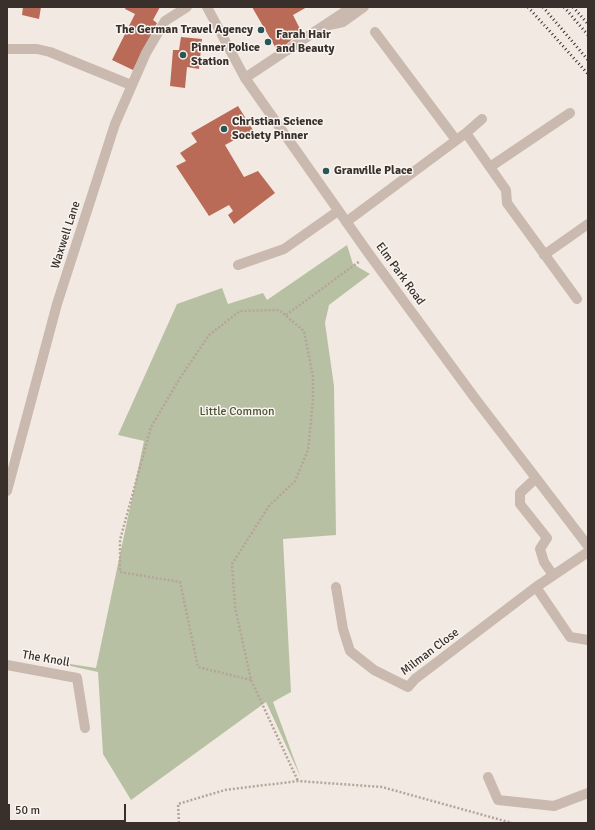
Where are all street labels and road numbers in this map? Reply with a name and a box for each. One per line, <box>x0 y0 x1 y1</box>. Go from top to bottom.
street label: Waxwell Lane <box>48 199 84 271</box>
street label: Elm Park Road <box>372 240 428 308</box>
street label: Milman Close <box>398 625 462 679</box>
street label: The Knoll <box>21 648 71 670</box>

